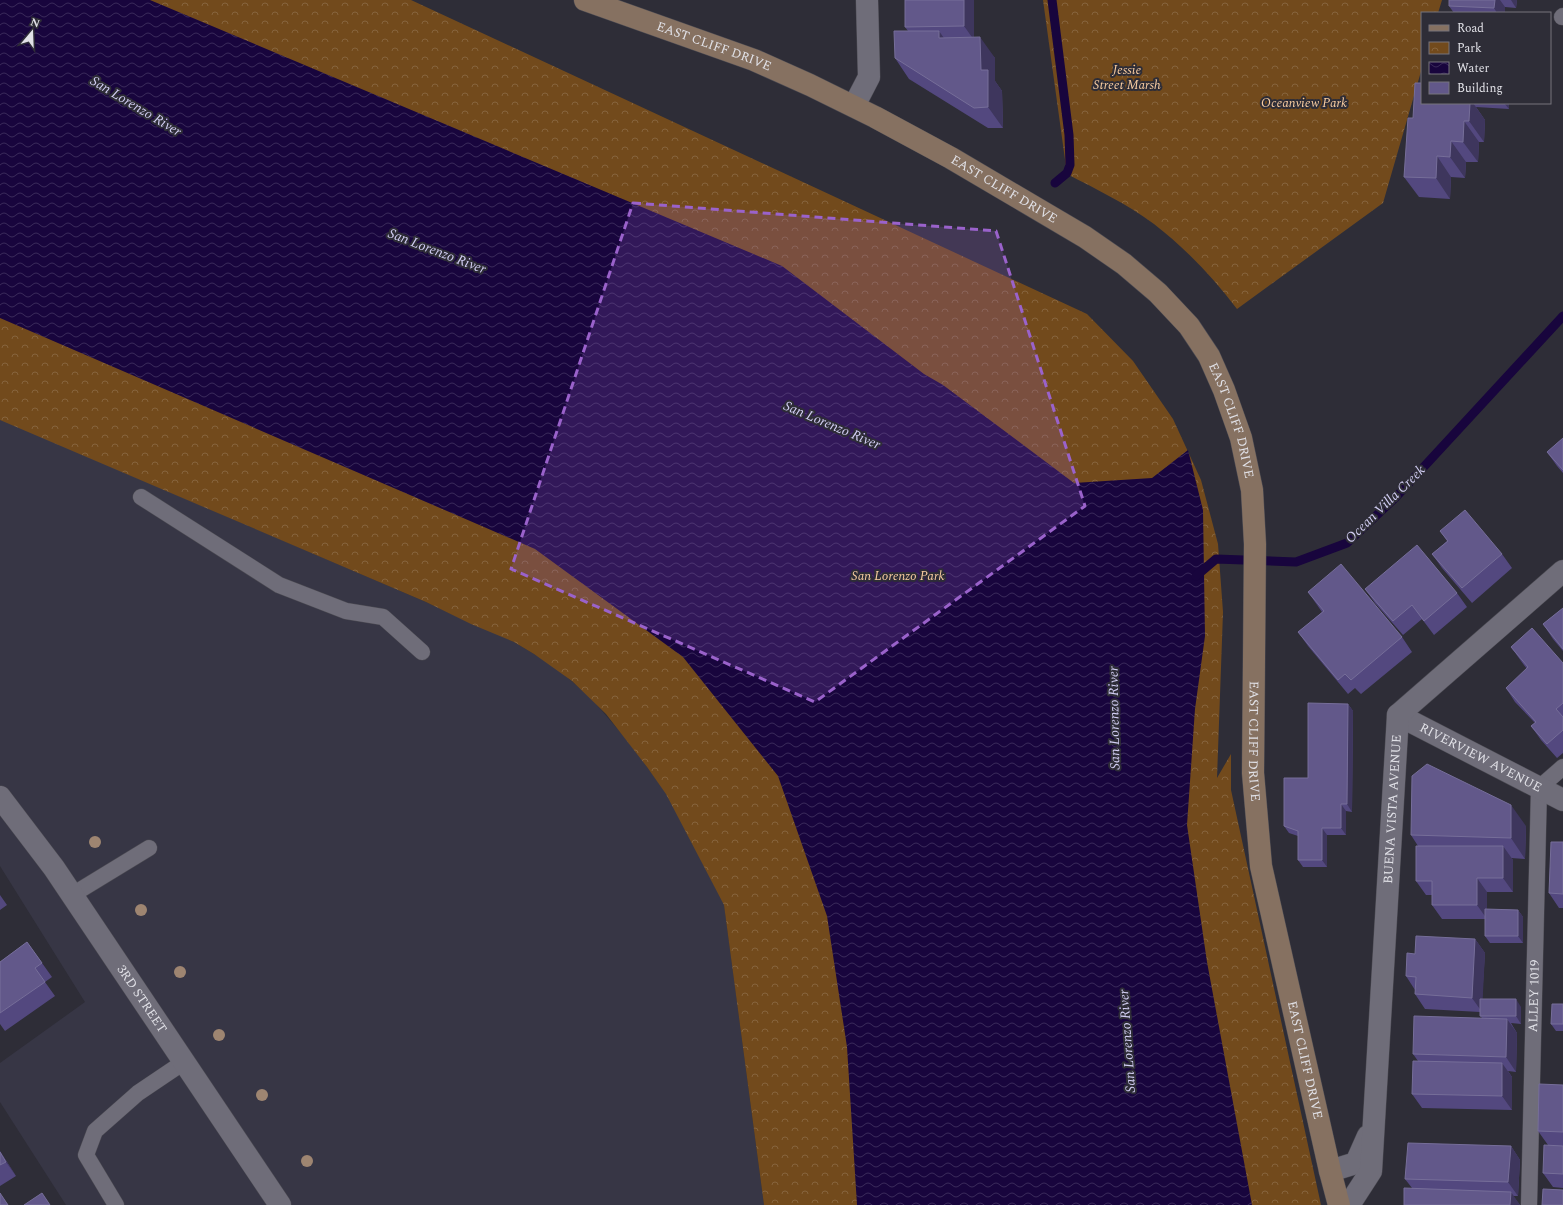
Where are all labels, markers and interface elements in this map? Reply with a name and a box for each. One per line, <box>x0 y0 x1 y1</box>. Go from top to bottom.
north arrow <box>12 12 52 52</box>
legend <box>1421 12 1551 104</box>
text: N <box>28 14 42 33</box>
street label: EAST CLIFF DRIVE <box>654 16 775 77</box>
text: Road <box>1457 19 1484 38</box>
text: Park <box>1457 39 1482 58</box>
text: Water <box>1457 59 1489 78</box>
park label: Jessie Street Marsh <box>1093 60 1161 95</box>
water label: San Lorenzo River <box>86 70 186 142</box>
text: Building <box>1457 79 1503 98</box>
park label: Oceanview Park <box>1261 93 1347 113</box>
street label: EAST CLIFF DRIVE <box>947 150 1061 229</box>
water label: San Lorenzo River <box>385 223 489 279</box>
street label: EAST CLIFF DRIVE <box>1203 359 1259 480</box>
water label: San Lorenzo River <box>780 395 884 455</box>
water label: Ocean Villa Creek <box>1340 460 1430 548</box>
park label: San Lorenzo Park <box>851 566 945 586</box>
water label: San Lorenzo River <box>1103 666 1125 770</box>
street label: EAST CLIFF DRIVE <box>1243 681 1265 802</box>
street label: RIVERVIEW AVENUE <box>1416 718 1545 797</box>
street label: BUENA VISTA AVENUE <box>1378 734 1407 884</box>
street label: ALLEY 1019 <box>1523 959 1545 1033</box>
street label: 3RD STREET <box>112 961 172 1037</box>
water label: San Lorenzo River <box>1113 989 1141 1093</box>
street label: EAST CLIFF DRIVE <box>1282 999 1328 1121</box>

